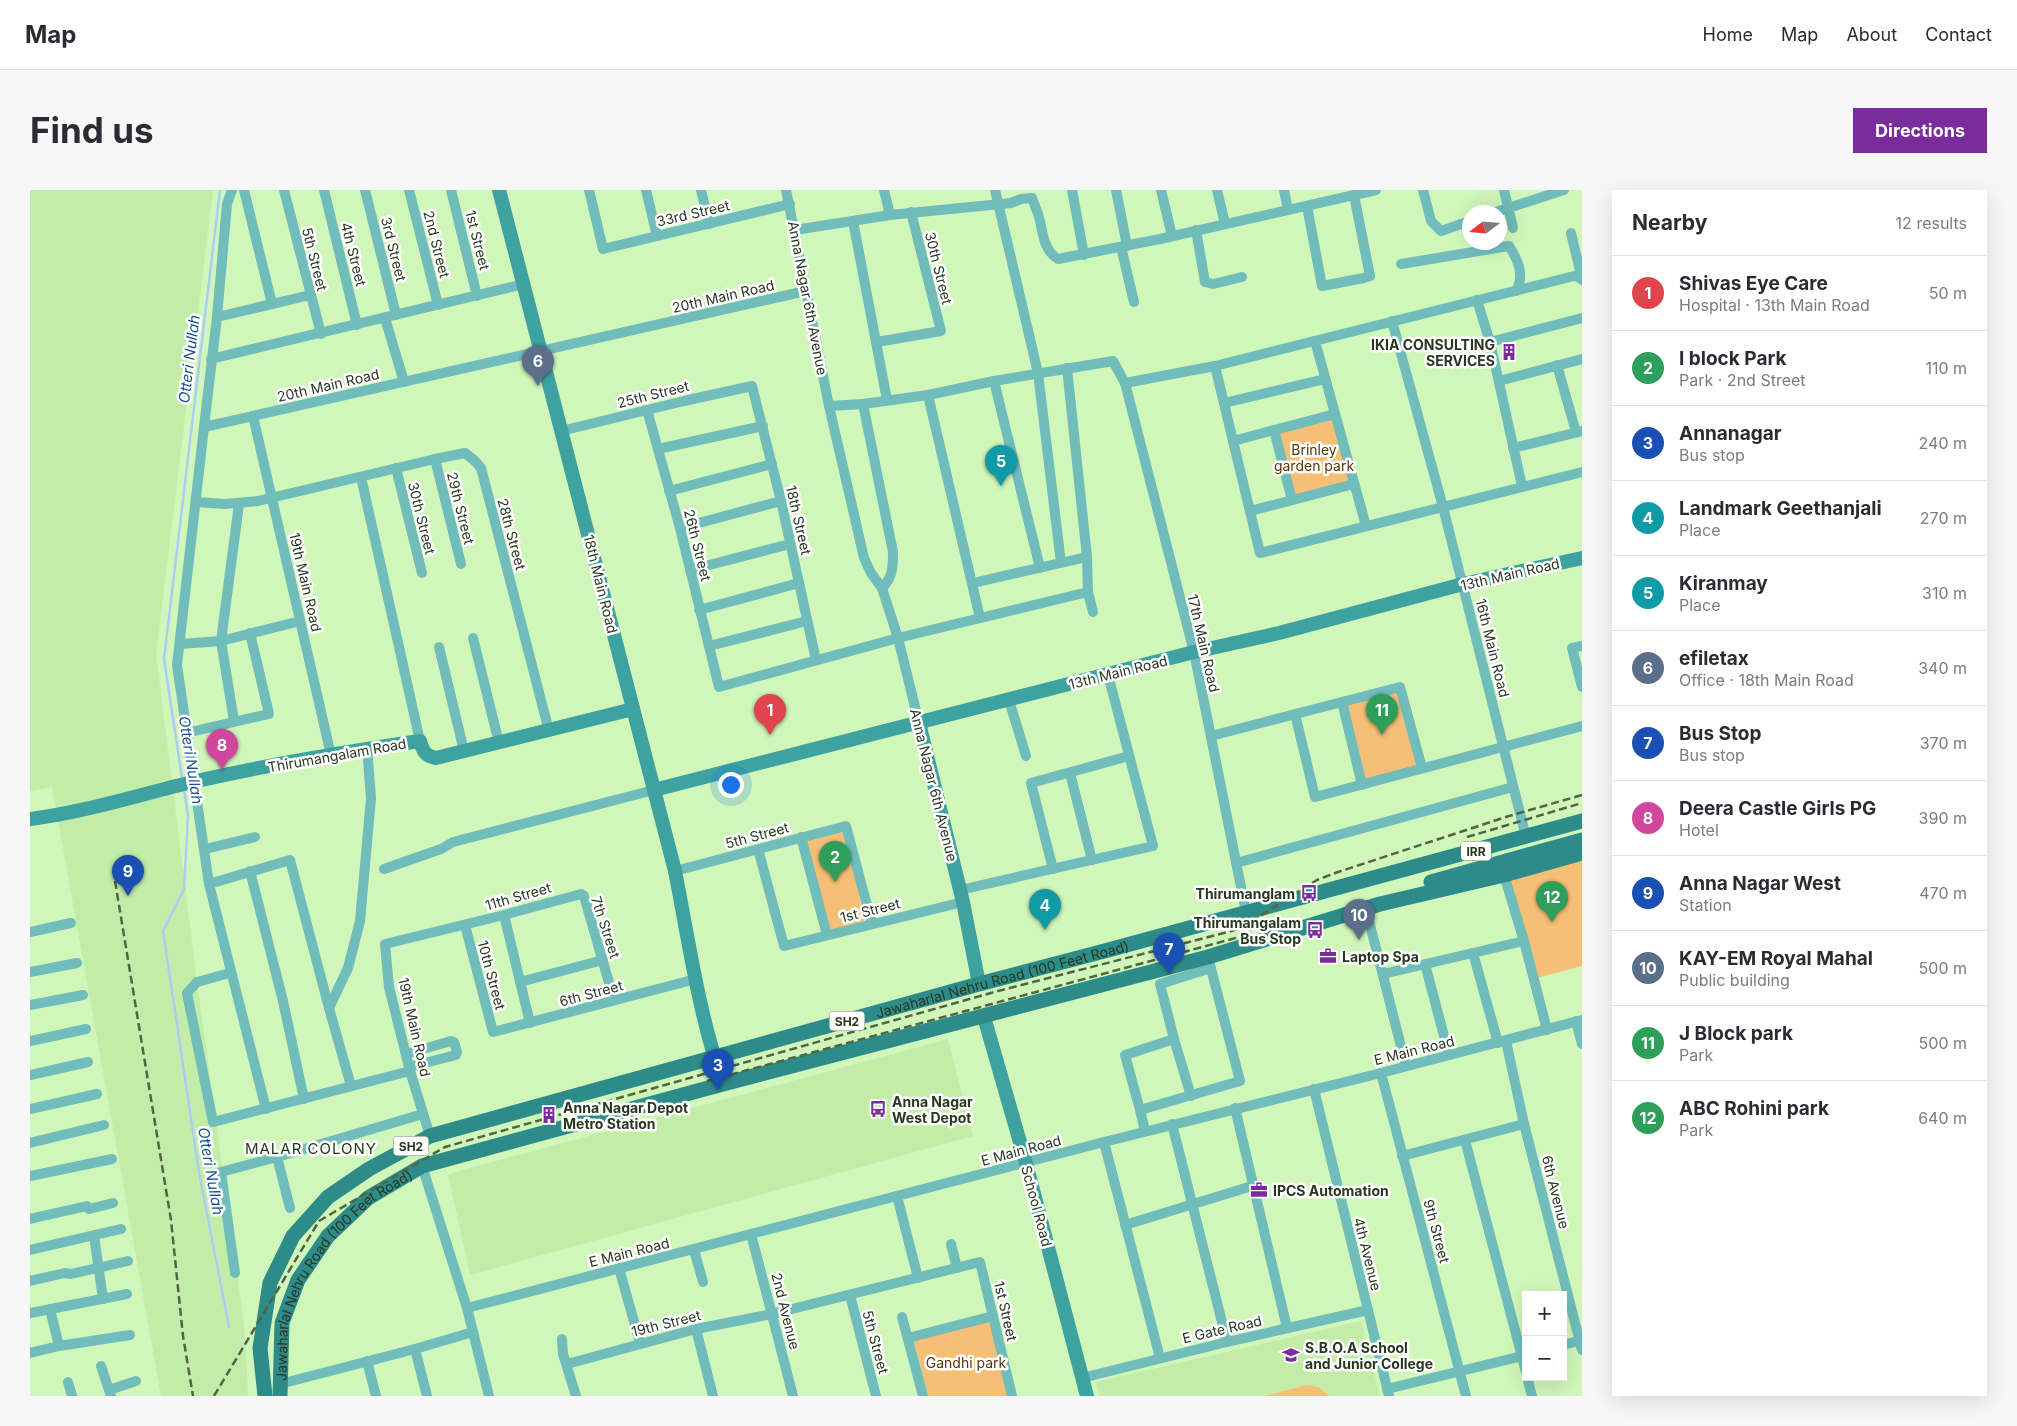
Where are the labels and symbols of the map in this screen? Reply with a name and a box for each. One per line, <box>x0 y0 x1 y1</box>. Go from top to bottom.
street label: 33rd Street <box>655 196 732 230</box>
north arrow <box>1462 205 1507 250</box>
street label: 1st Street <box>462 208 494 272</box>
street label: 2nd Street <box>420 209 454 280</box>
street label: 3rd Street <box>378 215 410 283</box>
street label: Anna Nagar 6th Avenue <box>785 219 831 377</box>
street label: 4th Street <box>338 220 370 288</box>
street label: 5th Street <box>299 226 331 293</box>
street label: 30th Street <box>922 230 956 306</box>
street label: 20th Main Road <box>670 276 776 316</box>
water label: Otteri Nullah <box>174 314 204 404</box>
place label: IKIA CONSULTING SERVICES <box>1371 336 1495 369</box>
building icon: IKIA CONSULTING SERVICES <box>1499 342 1519 362</box>
pin: 6 <box>522 345 554 386</box>
street label: 20th Main Road <box>275 365 381 405</box>
street label: 25th Street <box>615 377 691 411</box>
park label: Brinley garden park <box>1274 441 1354 474</box>
pin: 5 <box>985 445 1017 486</box>
street label: 29th Street <box>444 470 478 546</box>
street label: 30th Street <box>405 480 439 556</box>
street label: 18th Street <box>783 484 815 557</box>
street label: 28th Street <box>494 496 530 572</box>
street label: 26th Street <box>681 507 715 583</box>
street label: 19th Main Road <box>286 531 326 633</box>
street label: 18th Main Road <box>581 533 621 635</box>
street label: 13th Main Road <box>1459 554 1561 594</box>
street label: 17th Main Road <box>1184 592 1224 694</box>
street label: 16th Main Road <box>1473 597 1513 699</box>
street label: 13th Main Road <box>1067 652 1169 692</box>
pin: 1 <box>754 694 786 735</box>
pin: 11 <box>1366 694 1398 735</box>
street label: Anna Nagar 6th Avenue <box>907 707 961 863</box>
water label: Otteri Nullah <box>175 715 207 805</box>
pin: 8 <box>206 729 238 770</box>
street label: Thirumangalam Road <box>266 734 408 776</box>
your location <box>718 772 744 798</box>
street label: 5th Street <box>723 818 791 852</box>
pin: 2 <box>819 841 851 882</box>
road number: IRR <box>1461 841 1491 860</box>
pin: 9 <box>112 855 144 896</box>
street label: 11th Street <box>483 878 553 914</box>
pin: 12 <box>1536 881 1568 922</box>
bus stop icon: Thirumanglam <box>1299 883 1319 903</box>
place label: Thirumanglam <box>1196 885 1295 902</box>
pin: 4 <box>1029 889 1061 930</box>
street label: 7th Street <box>588 894 624 961</box>
street label: 1st Street <box>838 894 902 926</box>
pin: 10 <box>1343 899 1375 940</box>
place label: Thirumangalam Bus Stop <box>1193 914 1301 947</box>
bus stop icon: Thirumangalam Bus Stop <box>1305 920 1325 940</box>
pin: 7 <box>1153 933 1185 974</box>
street label: Jawaharlal Nehru Road (100 Feet Road) <box>873 936 1131 1021</box>
street label: 10th Street <box>475 938 510 1012</box>
office icon: Laptop Spa <box>1318 946 1338 966</box>
place label: Laptop Spa <box>1342 948 1419 965</box>
street label: 19th Main Road <box>395 976 435 1078</box>
street label: 6th Street <box>557 976 625 1010</box>
road number: SH2 <box>830 1011 864 1030</box>
street label: E Main Road <box>1372 1032 1456 1068</box>
pin: 3 <box>702 1049 734 1090</box>
place label: Anna Nagar West Depot <box>892 1093 973 1126</box>
place label: Anna Nagar Depot Metro Station <box>563 1099 688 1132</box>
bus stop icon: Anna Nagar West Depot <box>868 1099 888 1119</box>
building icon: Anna Nagar Depot Metro Station <box>539 1105 559 1125</box>
water label: Otteri Nullah <box>194 1126 228 1216</box>
street label: E Main Road <box>979 1131 1063 1169</box>
road number: SH2 <box>394 1136 428 1156</box>
district label: MALAR COLONY <box>245 1139 377 1158</box>
street label: 6th Avenue <box>1539 1154 1573 1230</box>
street label: School Road <box>1018 1164 1056 1248</box>
street label: Jawaharlal Nehru Road (100 Feet Road) <box>272 1165 415 1381</box>
office icon: IPCS Automation <box>1249 1180 1269 1200</box>
place label: IPCS Automation <box>1273 1182 1389 1199</box>
street label: 9th Street <box>1420 1197 1454 1265</box>
street label: 4th Avenue <box>1351 1216 1385 1292</box>
street label: E Main Road <box>587 1234 671 1270</box>
street label: 2nd Avenue <box>768 1271 804 1351</box>
street label: 1st Street <box>991 1279 1021 1343</box>
street label: 19th Street <box>630 1306 703 1340</box>
street label: 5th Street <box>859 1308 893 1376</box>
street label: E Gate Road <box>1181 1312 1263 1346</box>
place label: S.B.O.A School and Junior College <box>1305 1339 1433 1372</box>
school or university icon: S.B.O.A School and Junior College <box>1281 1345 1301 1365</box>
park label: Gandhi park <box>926 1354 1007 1371</box>

